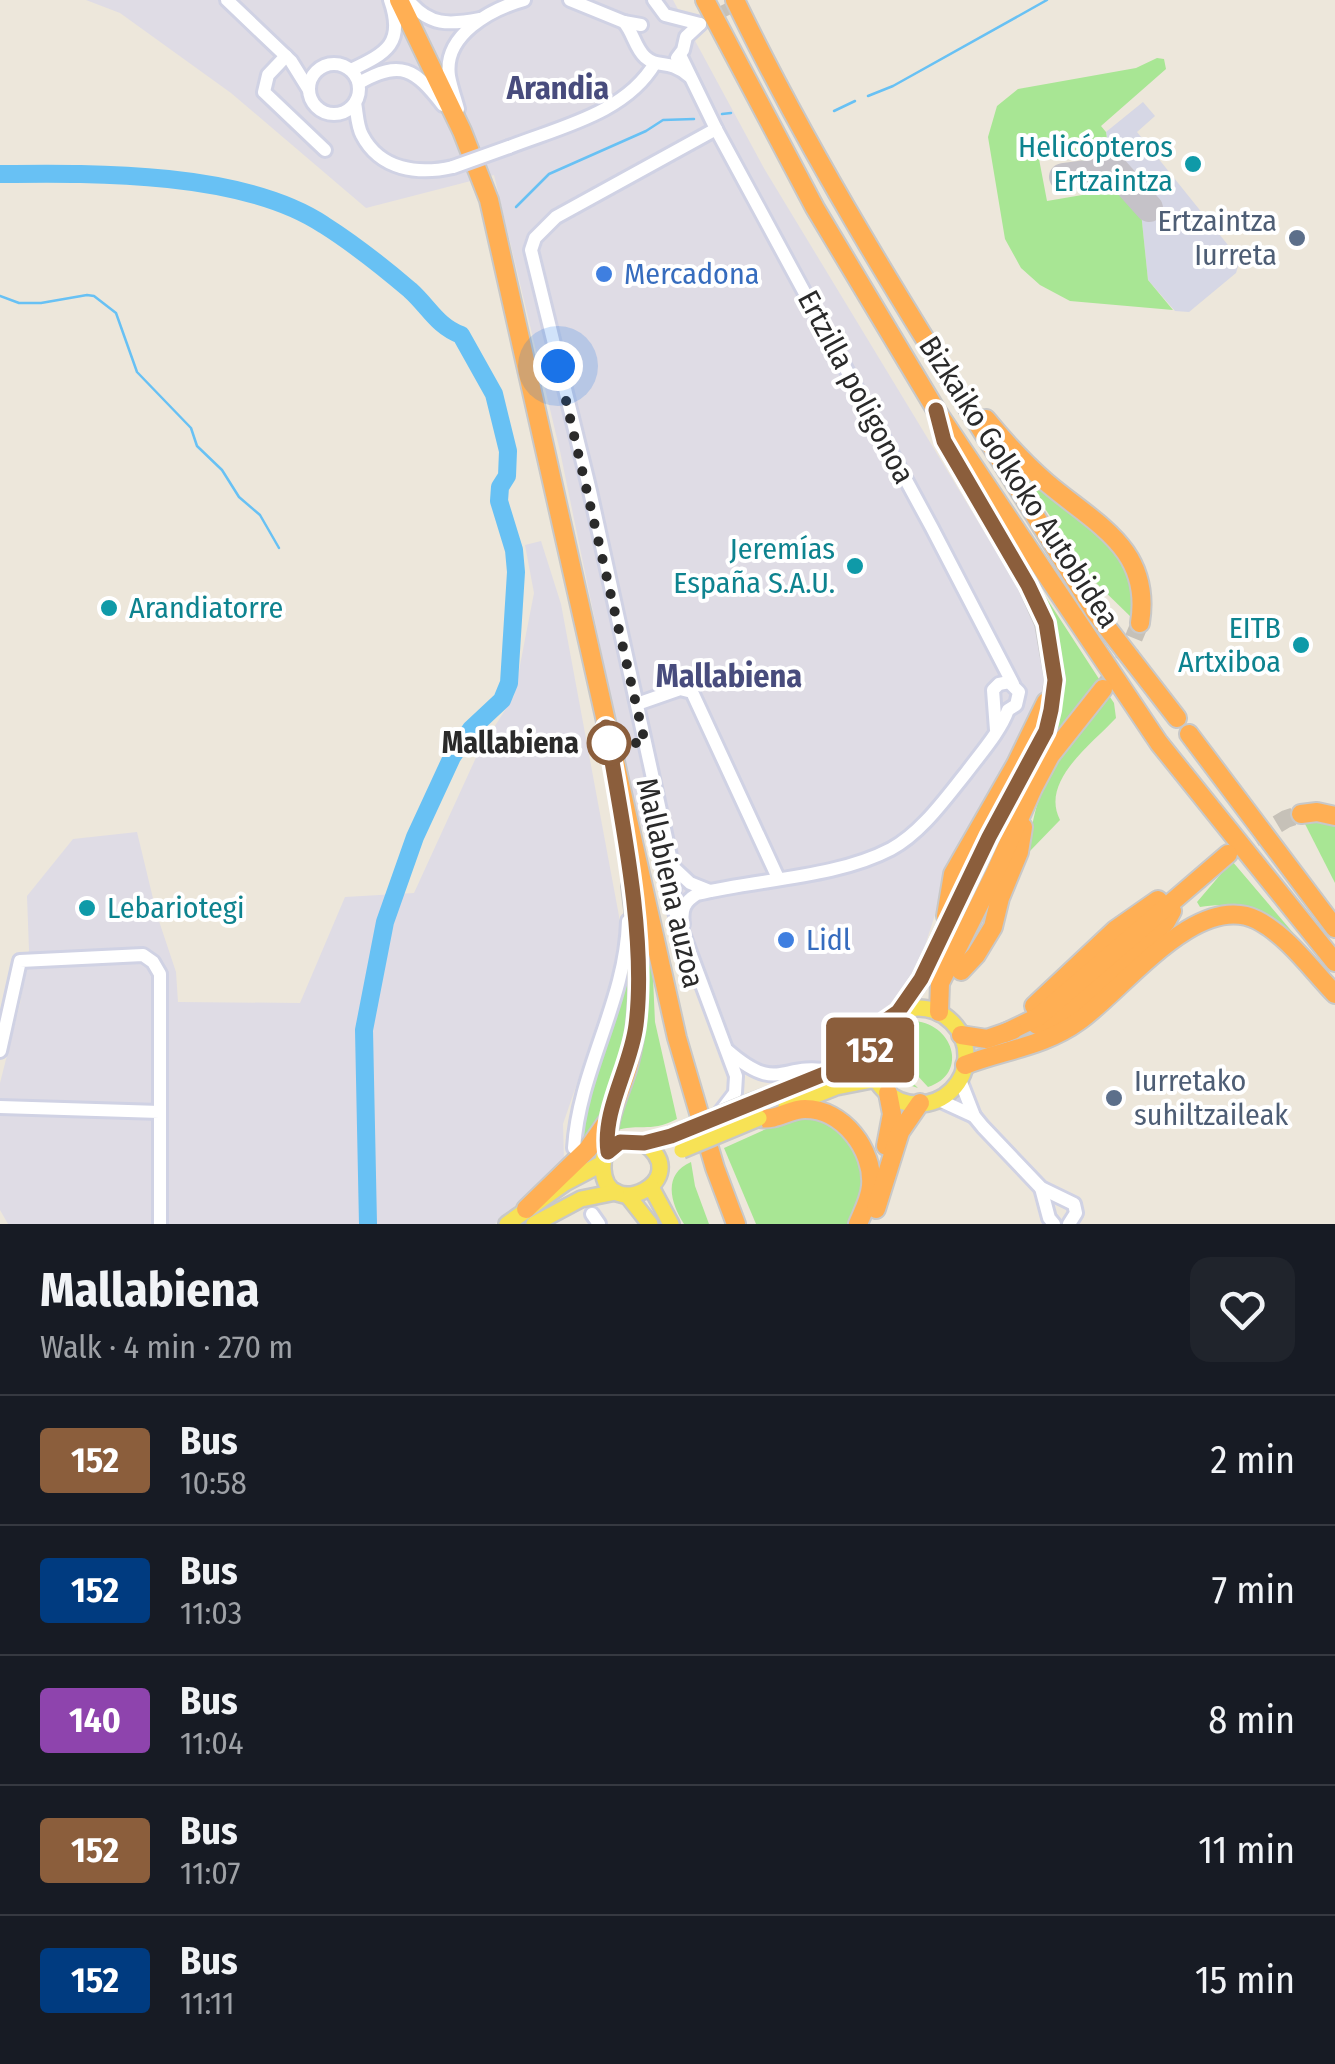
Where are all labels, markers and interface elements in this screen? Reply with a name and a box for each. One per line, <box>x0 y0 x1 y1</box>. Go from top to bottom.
district label: Arandia <box>506 69 609 107</box>
place label: Helicópteros Ertzaintza <box>1018 129 1173 199</box>
marker: Helicópteros Ertzaintza <box>1182 153 1204 175</box>
place label: Ertzaintza Iurreta <box>1157 203 1277 273</box>
marker: Ertzaintza Iurreta <box>1286 227 1308 249</box>
place label: Mercadona <box>624 256 759 292</box>
marker: Mercadona <box>593 263 615 285</box>
street label: Ertzilla poligonoa <box>790 284 922 490</box>
street label: Bizkaiko Golkoko Autobidea <box>911 329 1127 635</box>
your location <box>533 341 583 391</box>
place label: Jeremías España S.A.U. <box>673 531 835 601</box>
marker: Jeremías España S.A.U. <box>844 555 866 577</box>
place label: Arandiatorre <box>129 590 283 626</box>
marker: Arandiatorre <box>98 597 120 619</box>
place label: EITB Artxiboa <box>1178 610 1281 680</box>
marker: EITB Artxiboa <box>1290 634 1312 656</box>
district label: Mallabiena <box>656 657 802 695</box>
marker: Mallabiena <box>588 722 630 764</box>
place label: Mallabiena <box>442 725 579 761</box>
street label: Mallabiena auzoa <box>628 775 712 991</box>
place label: Lebariotegi <box>107 890 245 926</box>
marker: Lebariotegi <box>76 897 98 919</box>
place label: Lidl <box>806 922 851 958</box>
marker: Lidl <box>775 929 797 951</box>
line badge: 152 <box>812 1018 928 1082</box>
text: 152 <box>846 1029 894 1071</box>
place label: Iurretako suhiltzaileak <box>1134 1063 1288 1133</box>
marker: Iurretako suhiltzaileak <box>1103 1087 1125 1109</box>
button: heart <box>1190 1257 1295 1362</box>
text: Mallabiena <box>40 1261 260 1319</box>
text: Walk · 4 min · 270 m <box>40 1328 293 1366</box>
text: Bus <box>180 1418 238 1464</box>
text: 2 min <box>1210 1437 1295 1483</box>
text: 152 <box>71 1439 119 1481</box>
text: 10:58 <box>180 1464 247 1502</box>
text: Bus <box>180 1548 238 1594</box>
text: 7 min <box>1212 1567 1295 1613</box>
text: 152 <box>71 1569 119 1611</box>
text: 11:03 <box>180 1594 242 1632</box>
text: Bus <box>180 1678 238 1724</box>
text: 8 min <box>1208 1697 1295 1743</box>
text: 140 <box>69 1699 121 1741</box>
text: 11:04 <box>180 1724 243 1762</box>
text: Bus <box>180 1808 238 1854</box>
text: 11 min <box>1198 1827 1295 1873</box>
text: 152 <box>71 1829 119 1871</box>
text: 11:07 <box>180 1854 240 1892</box>
text: Bus <box>180 1938 238 1984</box>
text: 15 min <box>1195 1957 1295 2003</box>
text: 152 <box>71 1959 119 2001</box>
text: 11:11 <box>180 1984 235 2022</box>

